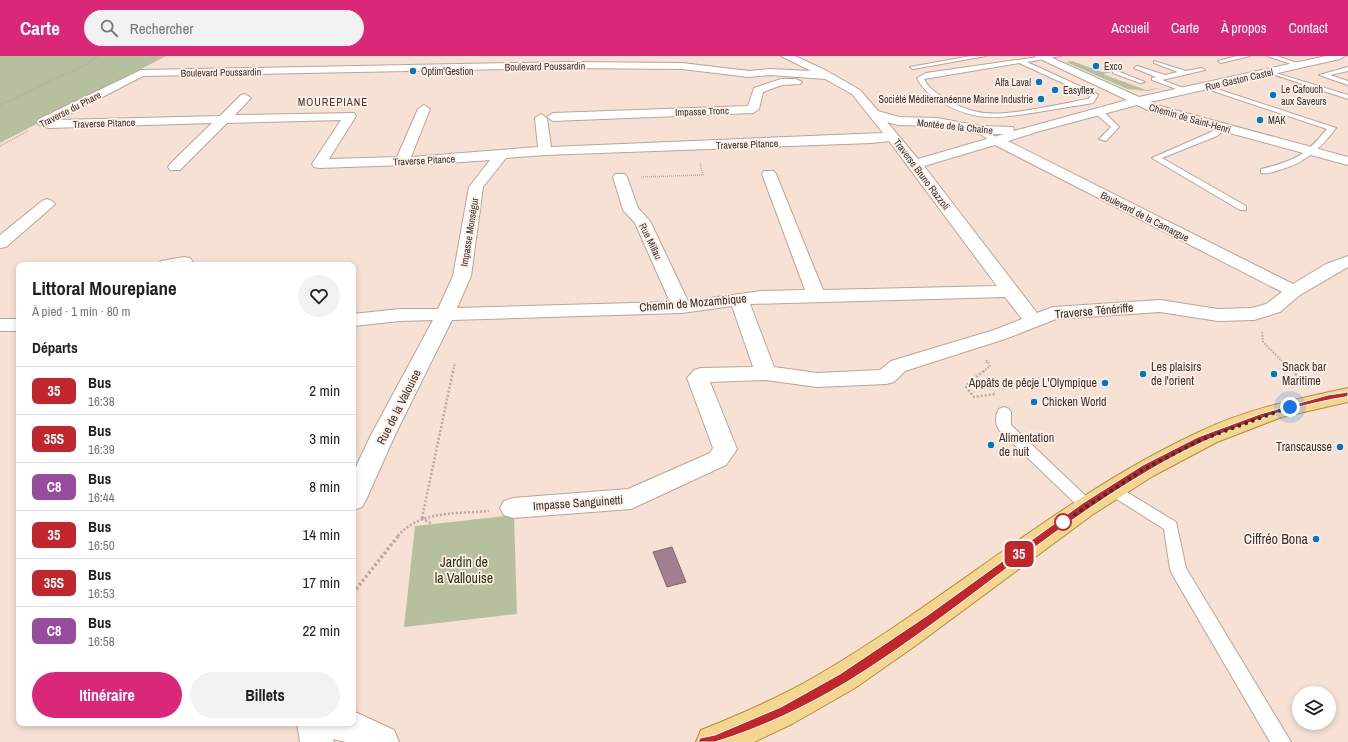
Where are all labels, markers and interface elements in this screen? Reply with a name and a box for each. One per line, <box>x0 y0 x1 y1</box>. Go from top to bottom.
search box <box>84 10 364 46</box>
text: Carte <box>20 15 60 41</box>
icon: search <box>98 17 120 39</box>
text: Rechercher <box>130 18 193 39</box>
text: Accueil <box>1111 19 1149 37</box>
text: Carte <box>1171 19 1199 37</box>
text: À propos <box>1221 19 1266 37</box>
text: Contact <box>1288 19 1328 37</box>
street label: Boulevard Poussardin <box>505 59 585 74</box>
place label: Exco <box>1104 60 1123 73</box>
marker: Exco <box>1091 61 1101 71</box>
street label: Boulevard Poussardin <box>181 65 261 80</box>
place label: Optim'Gestion <box>421 65 474 78</box>
street label: Rue Gaston Castel <box>1204 65 1275 94</box>
marker: Optim'Gestion <box>408 66 418 76</box>
place label: Alfa Laval <box>994 76 1031 89</box>
marker: Alfa Laval <box>1034 77 1044 87</box>
place label: Le Cafouch aux Saveurs <box>1281 83 1327 108</box>
place label: Easyflex <box>1063 84 1095 97</box>
marker: Easyflex <box>1050 85 1060 95</box>
street label: Traverse du Phare <box>37 88 104 131</box>
marker: Le Cafouch aux Saveurs <box>1268 90 1278 100</box>
place label: Société Méditerranéenne Marine Industrie <box>878 93 1033 106</box>
marker: Société Méditerranéenne Marine Industrie <box>1036 94 1046 104</box>
district label: MOUREPIANE <box>298 95 368 109</box>
street label: Chemin de Saint-Henri <box>1148 101 1232 136</box>
street label: Impasse Tronc <box>675 104 729 119</box>
place label: MAK <box>1268 114 1286 127</box>
marker: MAK <box>1255 115 1265 125</box>
street label: Traverse Pitance <box>73 116 136 131</box>
street label: Montée de la Chaîne <box>916 116 994 137</box>
street label: Traverse Bruno Razzoli <box>891 136 953 212</box>
street label: Traverse Pitance <box>716 137 779 152</box>
street label: Traverse Pitance <box>393 152 456 169</box>
street label: Boulevard de la Camargue <box>1098 189 1192 245</box>
street label: Impasse Monségur <box>458 196 481 268</box>
street label: Rue Millau <box>636 221 665 262</box>
text: Littoral Mourepiane <box>32 275 177 301</box>
button: heart <box>298 275 340 317</box>
street label: Chemin de Mozambique <box>639 290 747 316</box>
street label: Traverse Ténériffe <box>1054 300 1134 322</box>
text: À pied · 1 min · 80 m <box>32 303 130 320</box>
text: Départs <box>32 337 78 358</box>
place label: Les plaisirs de l'orient <box>1151 359 1201 389</box>
place label: Snack bar Maritime <box>1282 359 1327 389</box>
street label: Rue de la Valouise <box>373 367 425 447</box>
marker: Les plaisirs de l'orient <box>1138 369 1148 379</box>
marker: Snack bar Maritime <box>1269 369 1279 379</box>
text: Bus <box>88 372 111 393</box>
place label: Appâts de pêcje L'Olympique <box>968 375 1097 391</box>
marker: Appâts de pêcje L'Olympique <box>1100 378 1110 388</box>
text: 2 min <box>309 380 340 401</box>
text: 35 <box>48 382 60 400</box>
text: 16:38 <box>88 393 115 410</box>
place label: Chicken World <box>1042 394 1106 410</box>
marker: Chicken World <box>1029 397 1039 407</box>
your location <box>1280 397 1300 417</box>
text: Bus <box>88 420 111 441</box>
text: 3 min <box>309 428 340 449</box>
text: 35S <box>44 430 64 448</box>
place label: Alimentation de nuit <box>998 430 1054 460</box>
place label: Transcausse <box>1276 439 1332 455</box>
marker: Alimentation de nuit <box>986 440 996 450</box>
text: 16:39 <box>88 441 115 458</box>
marker: Transcausse <box>1335 442 1345 452</box>
text: Bus <box>88 468 111 489</box>
text: 8 min <box>309 476 340 497</box>
text: C8 <box>47 478 61 496</box>
text: 16:44 <box>88 489 115 506</box>
street label: Impasse Sanguinetti <box>532 492 624 514</box>
unlabelled marker <box>1054 513 1072 531</box>
text: Bus <box>88 516 111 537</box>
text: 14 min <box>302 524 340 545</box>
text: 35 <box>48 526 60 544</box>
place label: Ciffréo Bona <box>1244 530 1309 548</box>
marker: Ciffréo Bona <box>1311 534 1321 544</box>
text: 16:50 <box>88 537 115 554</box>
line badge: 35 <box>1001 541 1037 567</box>
text: 35 <box>1013 545 1025 563</box>
park label: Jardin de la Vallouise <box>435 553 493 587</box>
text: Bus <box>88 564 111 585</box>
text: 17 min <box>302 572 340 593</box>
text: 35S <box>44 574 64 592</box>
text: 16:53 <box>88 585 115 602</box>
text: Bus <box>88 612 111 633</box>
text: 22 min <box>302 620 340 641</box>
text: C8 <box>47 622 61 640</box>
text: 16:58 <box>88 633 115 650</box>
button: Itinéraire <box>32 672 182 718</box>
button: Billets <box>190 672 340 718</box>
map controls <box>1292 686 1336 730</box>
button: layers <box>1292 686 1336 730</box>

